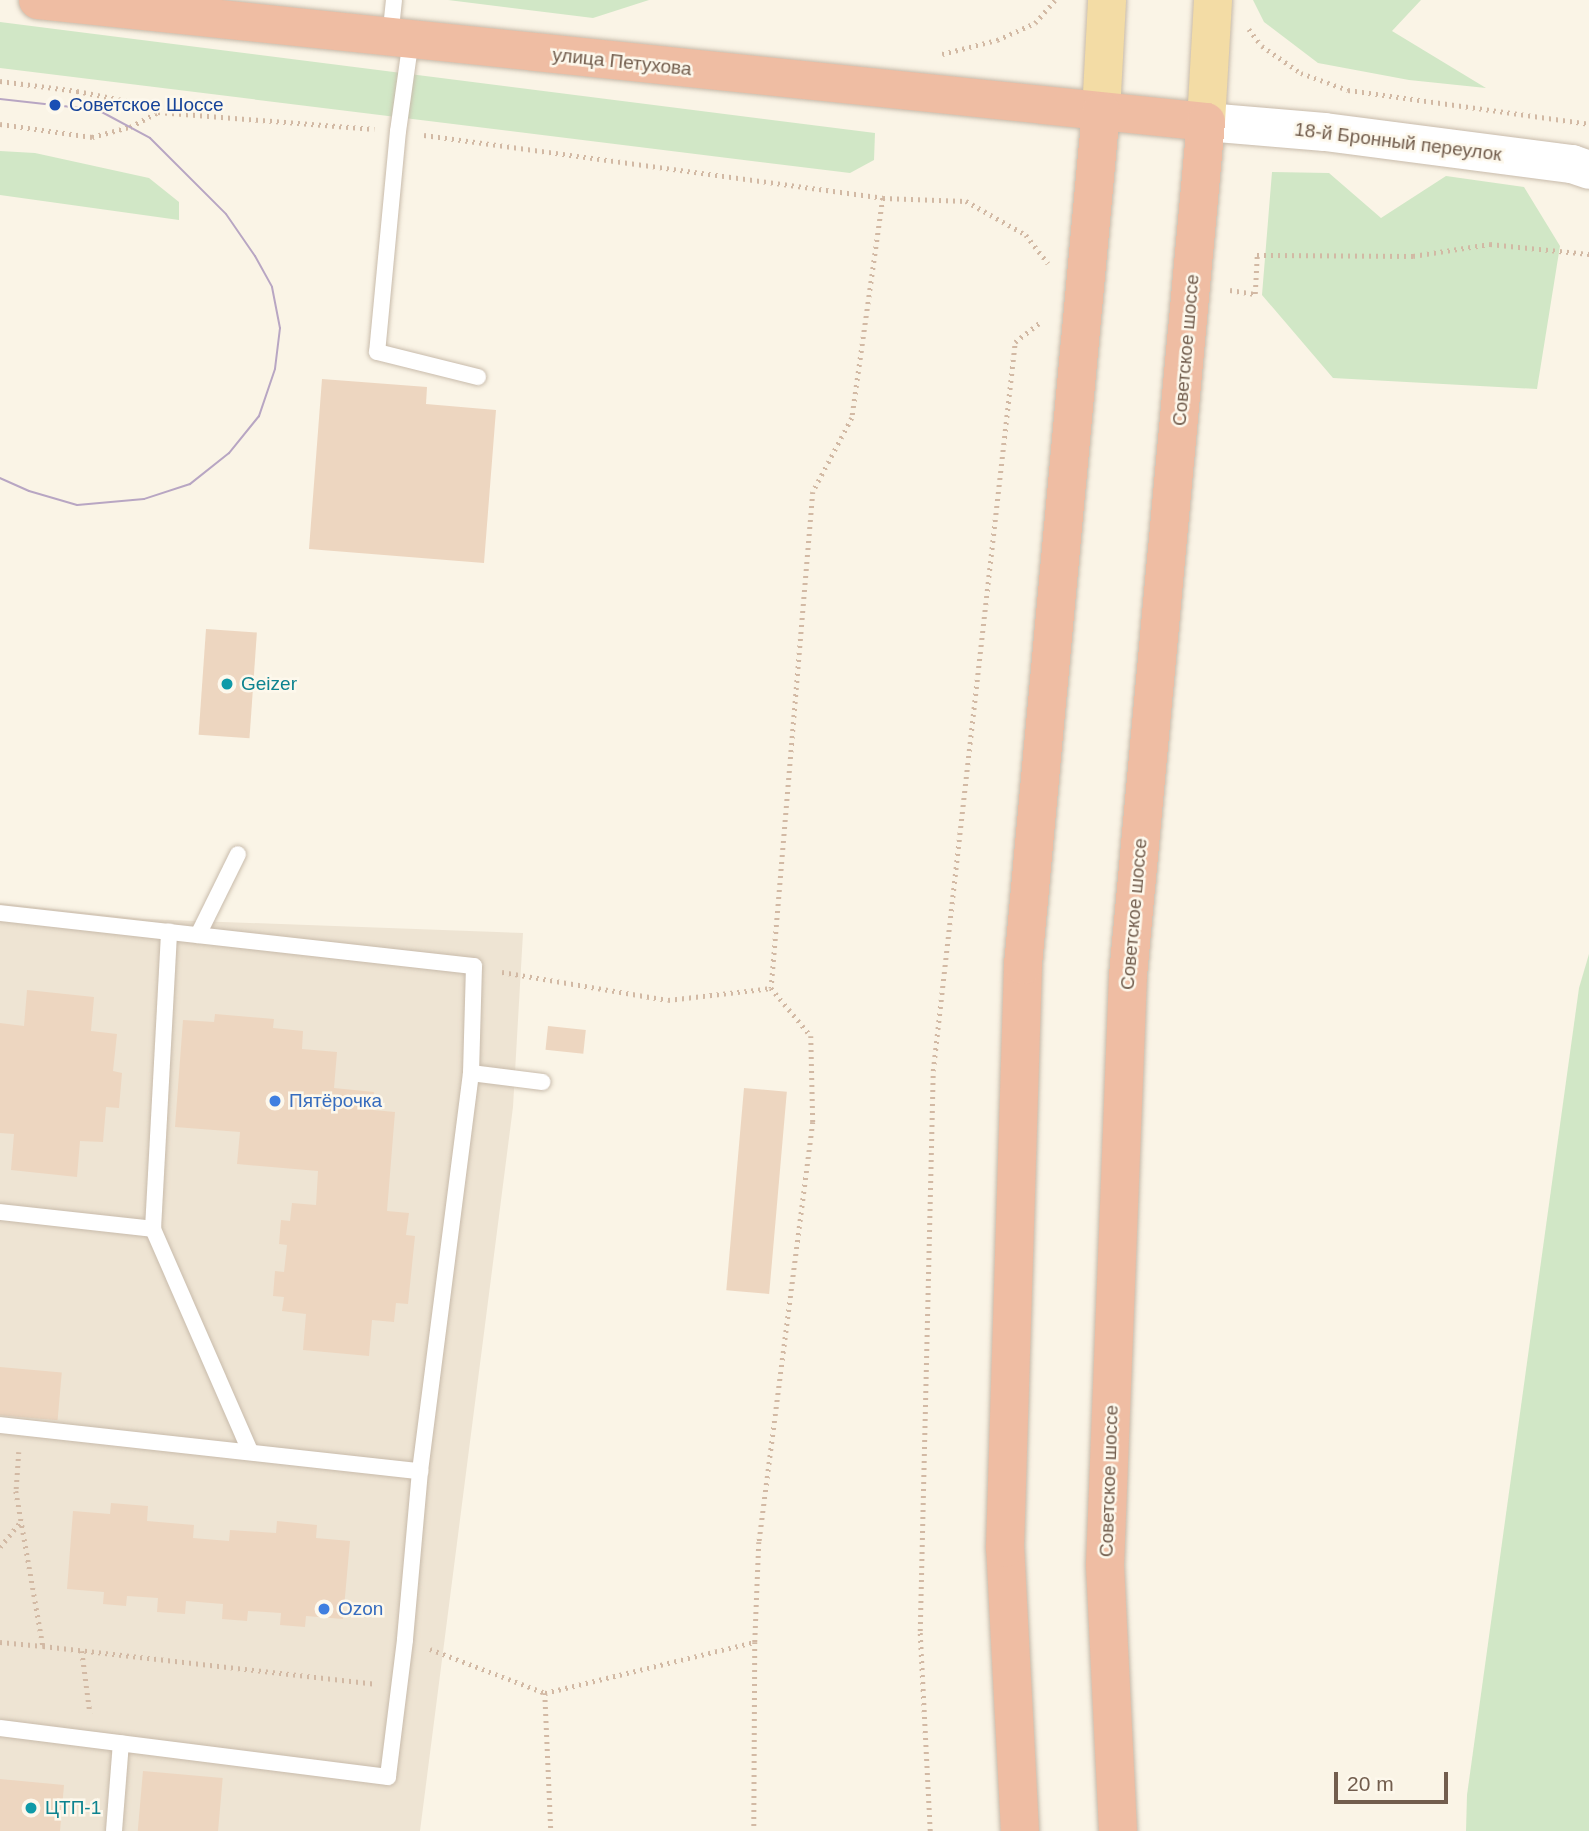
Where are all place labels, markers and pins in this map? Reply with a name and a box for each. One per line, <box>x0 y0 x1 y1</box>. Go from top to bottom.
place label: Советское Шоссе <box>69 94 224 116</box>
marker: Советское Шоссе <box>47 97 63 113</box>
place label: Geizer <box>241 673 297 695</box>
marker: Geizer <box>219 676 235 692</box>
place label: Пятёрочка <box>289 1090 382 1112</box>
marker: Пятёрочка <box>267 1093 283 1109</box>
place label: Ozon <box>338 1598 383 1620</box>
marker: Ozon <box>316 1601 332 1617</box>
place label: ЦТП-1 <box>45 1797 101 1819</box>
marker: ЦТП-1 <box>23 1800 39 1816</box>

